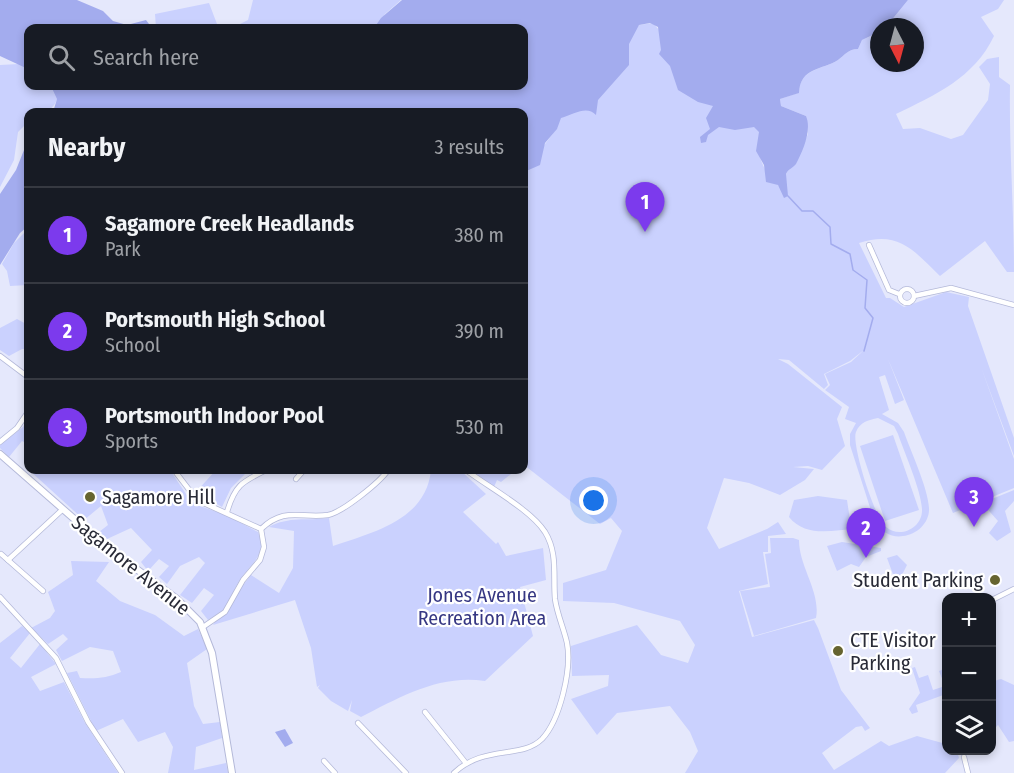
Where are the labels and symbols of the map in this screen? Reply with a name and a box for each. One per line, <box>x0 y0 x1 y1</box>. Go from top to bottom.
north arrow <box>870 18 924 72</box>
pin: 1 <box>626 182 664 232</box>
pin: 3 <box>954 478 994 527</box>
place label: Sagamore Hill <box>102 485 215 509</box>
your location <box>579 486 608 515</box>
marker: Sagamore Hill <box>83 490 97 504</box>
pin: 2 <box>846 508 886 558</box>
street label: Sagamore Avenue <box>67 510 195 620</box>
place label: Student Parking <box>853 568 984 592</box>
marker: Student Parking <box>988 573 1002 587</box>
park label: Jones Avenue Recreation Area <box>418 583 546 630</box>
place label: CTE Visitor Parking <box>850 628 936 675</box>
marker: CTE Visitor Parking <box>831 644 845 658</box>

